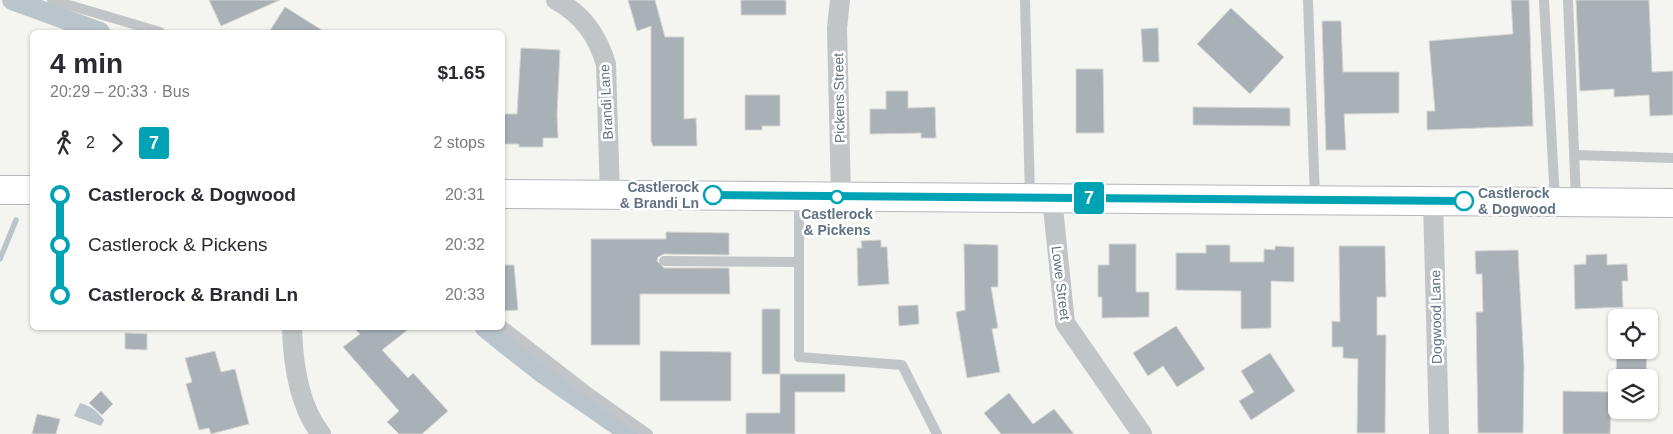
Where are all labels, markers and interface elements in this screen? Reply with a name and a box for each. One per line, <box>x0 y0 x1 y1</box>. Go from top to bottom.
text: 4 min <box>50 48 123 79</box>
street label: Pickens Street <box>830 53 848 143</box>
text: $1.65 <box>437 62 485 83</box>
street label: Brandi Lane <box>596 64 616 140</box>
text: 20:29 – 20:33 · Bus <box>50 83 190 100</box>
icon: walk <box>50 129 78 157</box>
icon: forward <box>103 129 131 157</box>
text: 7 <box>149 133 159 153</box>
text: 2 <box>86 134 95 151</box>
text: 2 stops <box>433 134 485 151</box>
place label: Castlerock & Brandi Ln <box>620 179 699 211</box>
line badge: 7 <box>1073 182 1105 214</box>
text: Castlerock & Dogwood <box>88 184 296 205</box>
marker: Castlerock & Brandi Ln <box>703 185 723 205</box>
place label: Castlerock & Dogwood <box>1478 185 1556 217</box>
text: 20:31 <box>445 186 485 203</box>
text: 7 <box>1084 188 1094 208</box>
marker: Castlerock & Pickens <box>830 190 844 204</box>
marker: Castlerock & Dogwood <box>1454 191 1474 211</box>
place label: Castlerock & Pickens <box>801 206 873 238</box>
text: Castlerock & Pickens <box>88 234 268 255</box>
text: 20:32 <box>445 236 485 253</box>
street label: Lowe Street <box>1049 245 1074 321</box>
street label: Dogwood Lane <box>1427 270 1445 364</box>
text: Castlerock & Brandi Ln <box>88 284 298 305</box>
text: 20:33 <box>445 286 485 303</box>
map controls <box>1608 309 1658 419</box>
button: locate <box>1608 309 1658 359</box>
button: layers <box>1608 369 1658 419</box>

